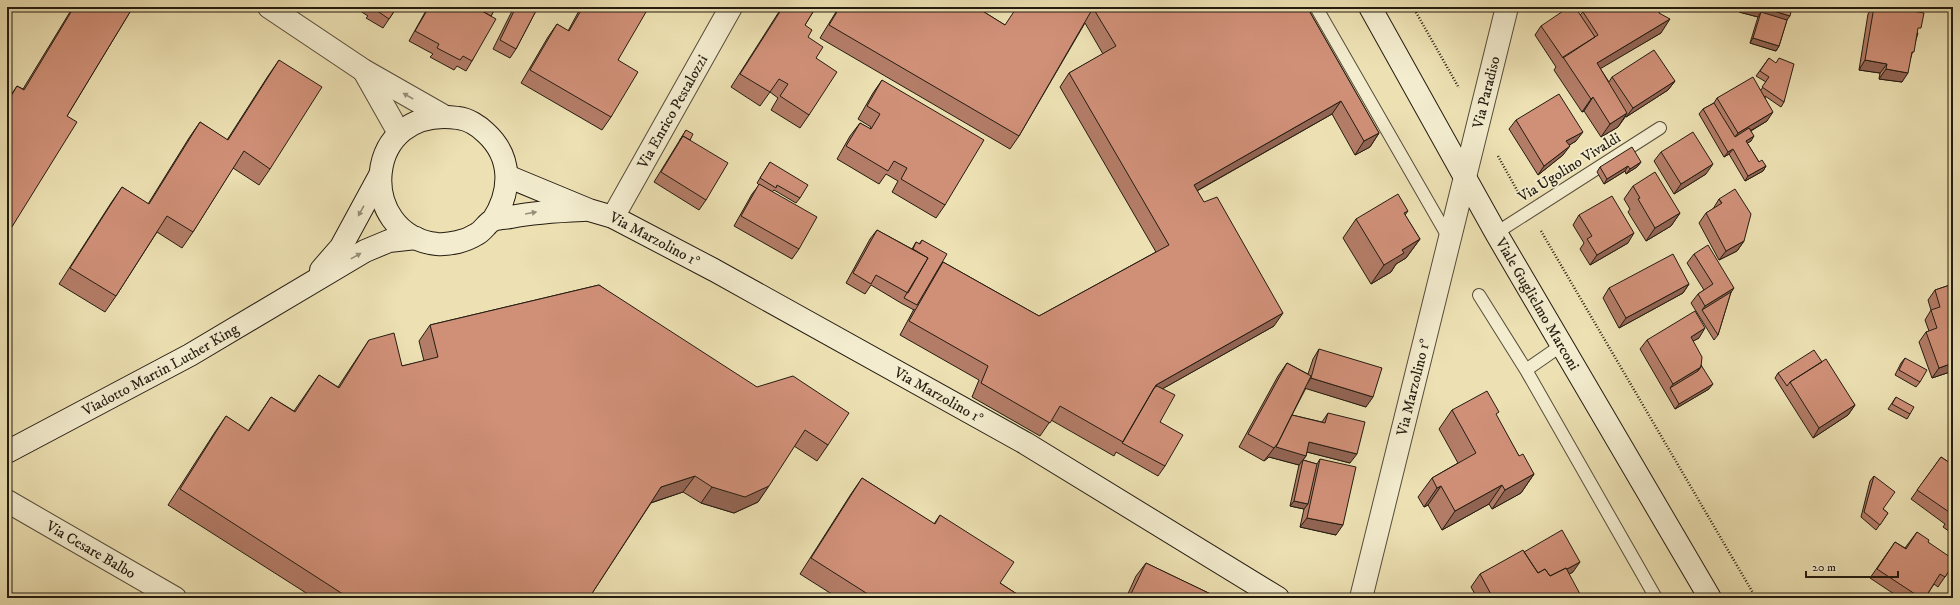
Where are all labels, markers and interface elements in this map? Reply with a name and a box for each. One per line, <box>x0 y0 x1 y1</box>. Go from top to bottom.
street label: Via Enrico Pestalozzi <box>633 51 712 173</box>
street label: Via Paradiso <box>1468 54 1504 131</box>
one-way arrow <box>402 92 414 99</box>
street label: Via Ugolino Vivaldi <box>1514 128 1624 207</box>
one-way arrow <box>357 205 364 217</box>
street label: Via Marzolino 1° <box>605 207 703 271</box>
one-way arrow <box>525 209 537 215</box>
street label: Viale Guglielmo Marconi <box>1490 234 1584 374</box>
one-way arrow <box>350 253 361 260</box>
street label: Viadotto Martin Luther King <box>78 319 243 421</box>
street label: Via Marzolino 1° <box>1392 337 1435 439</box>
street label: Via Marzolino 1° <box>890 363 987 428</box>
street label: Via Cesare Balbo <box>42 516 139 583</box>
scale bar <box>1806 553 1898 579</box>
text: 20 m <box>1812 560 1836 575</box>

